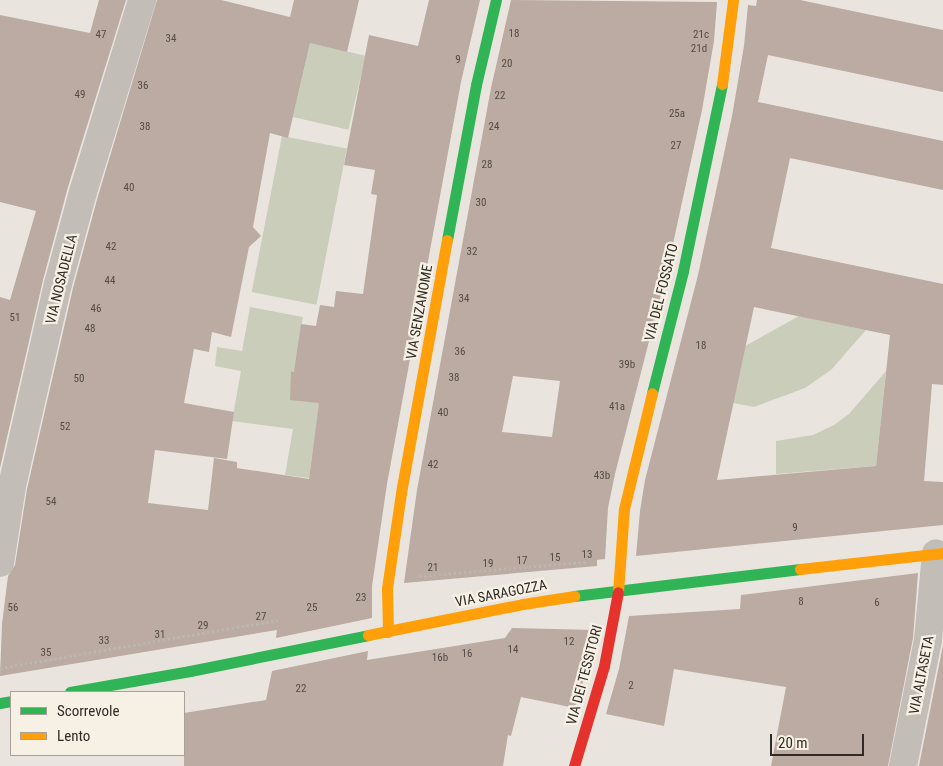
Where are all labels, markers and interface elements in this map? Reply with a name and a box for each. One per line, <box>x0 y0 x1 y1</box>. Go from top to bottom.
house number: 18 <box>509 27 519 41</box>
house number: 47 <box>96 28 106 42</box>
house number: 21c <box>693 28 709 42</box>
house number: 34 <box>166 32 176 46</box>
house number: 21d <box>691 42 707 56</box>
house number: 9 <box>455 53 461 67</box>
house number: 20 <box>502 57 512 71</box>
house number: 36 <box>138 79 148 93</box>
house number: 49 <box>75 88 85 102</box>
house number: 22 <box>495 89 505 103</box>
house number: 25a <box>669 107 685 121</box>
house number: 38 <box>140 120 150 134</box>
house number: 24 <box>489 120 499 134</box>
house number: 27 <box>671 139 681 153</box>
house number: 28 <box>482 158 492 172</box>
house number: 40 <box>124 181 134 195</box>
house number: 30 <box>476 196 486 210</box>
street label: VIA NOSADELLA <box>42 233 80 325</box>
house number: 42 <box>106 240 116 254</box>
street label: VIA DEL FOSSATO <box>641 241 681 343</box>
house number: 32 <box>467 245 477 259</box>
street label: VIA SENZANOME <box>402 263 436 361</box>
house number: 44 <box>105 274 115 288</box>
house number: 34 <box>459 292 469 306</box>
house number: 46 <box>91 302 101 316</box>
house number: 51 <box>10 311 20 325</box>
house number: 48 <box>85 322 95 336</box>
house number: 18 <box>696 339 706 353</box>
house number: 36 <box>455 345 465 359</box>
house number: 39b <box>619 358 635 372</box>
house number: 38 <box>449 371 459 385</box>
house number: 50 <box>74 372 84 386</box>
house number: 41a <box>609 400 625 414</box>
house number: 40 <box>438 406 448 420</box>
house number: 52 <box>60 420 70 434</box>
house number: 42 <box>428 458 438 472</box>
house number: 43b <box>594 469 610 483</box>
house number: 54 <box>46 495 56 509</box>
house number: 9 <box>792 521 798 535</box>
house number: 13 <box>582 548 592 562</box>
house number: 15 <box>550 551 560 565</box>
house number: 17 <box>517 554 527 568</box>
house number: 19 <box>483 557 493 571</box>
house number: 21 <box>428 561 438 575</box>
street label: VIA SARAGOZZA <box>454 576 548 610</box>
house number: 23 <box>356 591 366 605</box>
house number: 8 <box>798 595 804 609</box>
house number: 6 <box>874 596 880 610</box>
house number: 56 <box>8 601 18 615</box>
house number: 25 <box>307 601 317 615</box>
house number: 27 <box>256 610 266 624</box>
house number: 29 <box>198 619 208 633</box>
street label: VIA DEI TESSITORI <box>563 623 605 727</box>
house number: 31 <box>155 628 165 642</box>
house number: 33 <box>99 634 109 648</box>
street label: VIA ALTASETA <box>905 634 937 716</box>
house number: 12 <box>564 635 574 649</box>
house number: 14 <box>508 643 518 657</box>
house number: 35 <box>41 646 51 660</box>
house number: 16 <box>462 647 472 661</box>
house number: 16b <box>432 651 448 665</box>
house number: 2 <box>628 679 634 693</box>
house number: 22 <box>296 682 306 696</box>
legend <box>10 691 185 756</box>
text: Scorrevole <box>57 702 119 720</box>
scale bar <box>773 724 867 756</box>
text: Lento <box>57 727 90 745</box>
text: 20 m <box>778 734 808 752</box>

